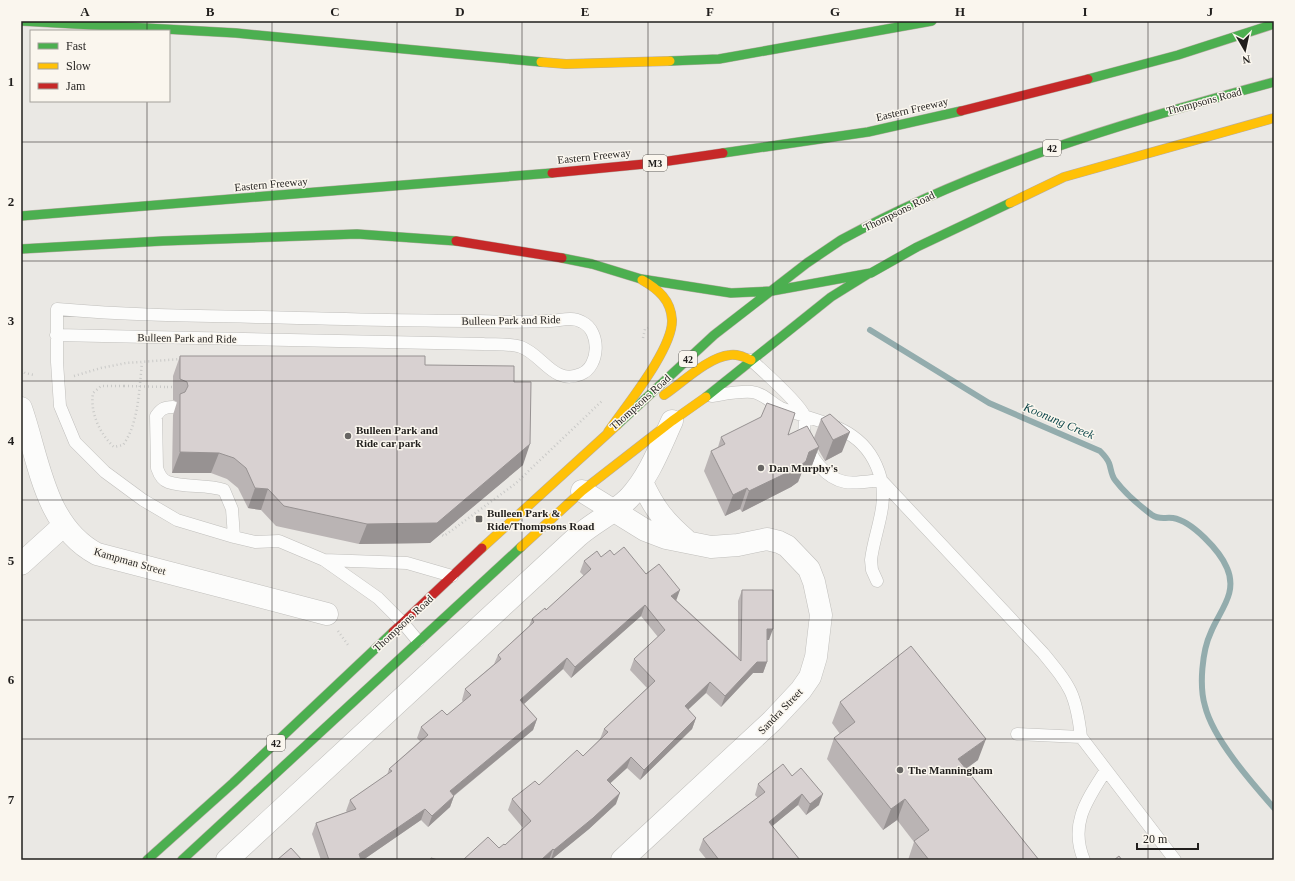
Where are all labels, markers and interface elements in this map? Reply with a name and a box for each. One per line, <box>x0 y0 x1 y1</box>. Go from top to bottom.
text: A <box>80 4 90 19</box>
text: B <box>206 4 215 19</box>
text: C <box>330 4 340 19</box>
text: D <box>455 4 465 19</box>
text: E <box>581 4 589 19</box>
text: F <box>706 4 714 19</box>
text: G <box>830 4 840 19</box>
text: H <box>955 4 965 19</box>
text: I <box>1082 4 1088 19</box>
text: J <box>1207 4 1214 19</box>
legend <box>30 30 170 102</box>
north arrow <box>1225 30 1265 70</box>
text: Fast <box>66 39 87 53</box>
text: N <box>1242 53 1251 66</box>
text: Slow <box>66 59 91 73</box>
text: 1 <box>8 74 14 89</box>
text: Jam <box>66 79 86 93</box>
street label: Thompsons Road <box>1165 85 1243 117</box>
street label: Eastern Freeway <box>875 95 950 123</box>
road number: 42 <box>1043 140 1061 156</box>
street label: Eastern Freeway <box>557 146 632 166</box>
road number: M3 <box>643 155 667 171</box>
street label: Eastern Freeway <box>234 175 309 193</box>
street label: Thompsons Road <box>862 188 937 233</box>
text: 2 <box>8 194 14 209</box>
text: 3 <box>8 313 15 328</box>
street label: Bulleen Park and Ride <box>461 313 561 327</box>
street label: Bulleen Park and Ride <box>137 331 237 345</box>
road number: 42 <box>679 351 697 367</box>
street label: Thompsons Road <box>607 371 673 432</box>
water label: Koonung Creek <box>1021 399 1097 442</box>
place label: Bulleen Park and Ride car park <box>356 424 438 449</box>
marker: Bulleen Park and Ride car park <box>343 431 353 441</box>
text: 4 <box>8 433 15 448</box>
place label: Dan Murphy's <box>769 462 838 474</box>
marker: Dan Murphy's <box>756 463 766 473</box>
place label: Bulleen Park & Ride/Thompsons Road <box>487 507 594 532</box>
marker: Bulleen Park & Ride/Thompsons Road <box>474 514 484 524</box>
street label: Kampman Street <box>93 545 167 577</box>
text: 5 <box>8 553 15 568</box>
street label: Thompsons Road <box>371 592 436 654</box>
text: 6 <box>8 672 15 687</box>
street label: Sandra Street <box>755 686 805 736</box>
road number: 42 <box>267 735 285 751</box>
place label: The Manningham <box>908 764 993 776</box>
marker: The Manningham <box>895 765 905 775</box>
text: 7 <box>8 792 15 807</box>
scale bar <box>1137 825 1198 851</box>
text: 20 m <box>1143 832 1168 846</box>

